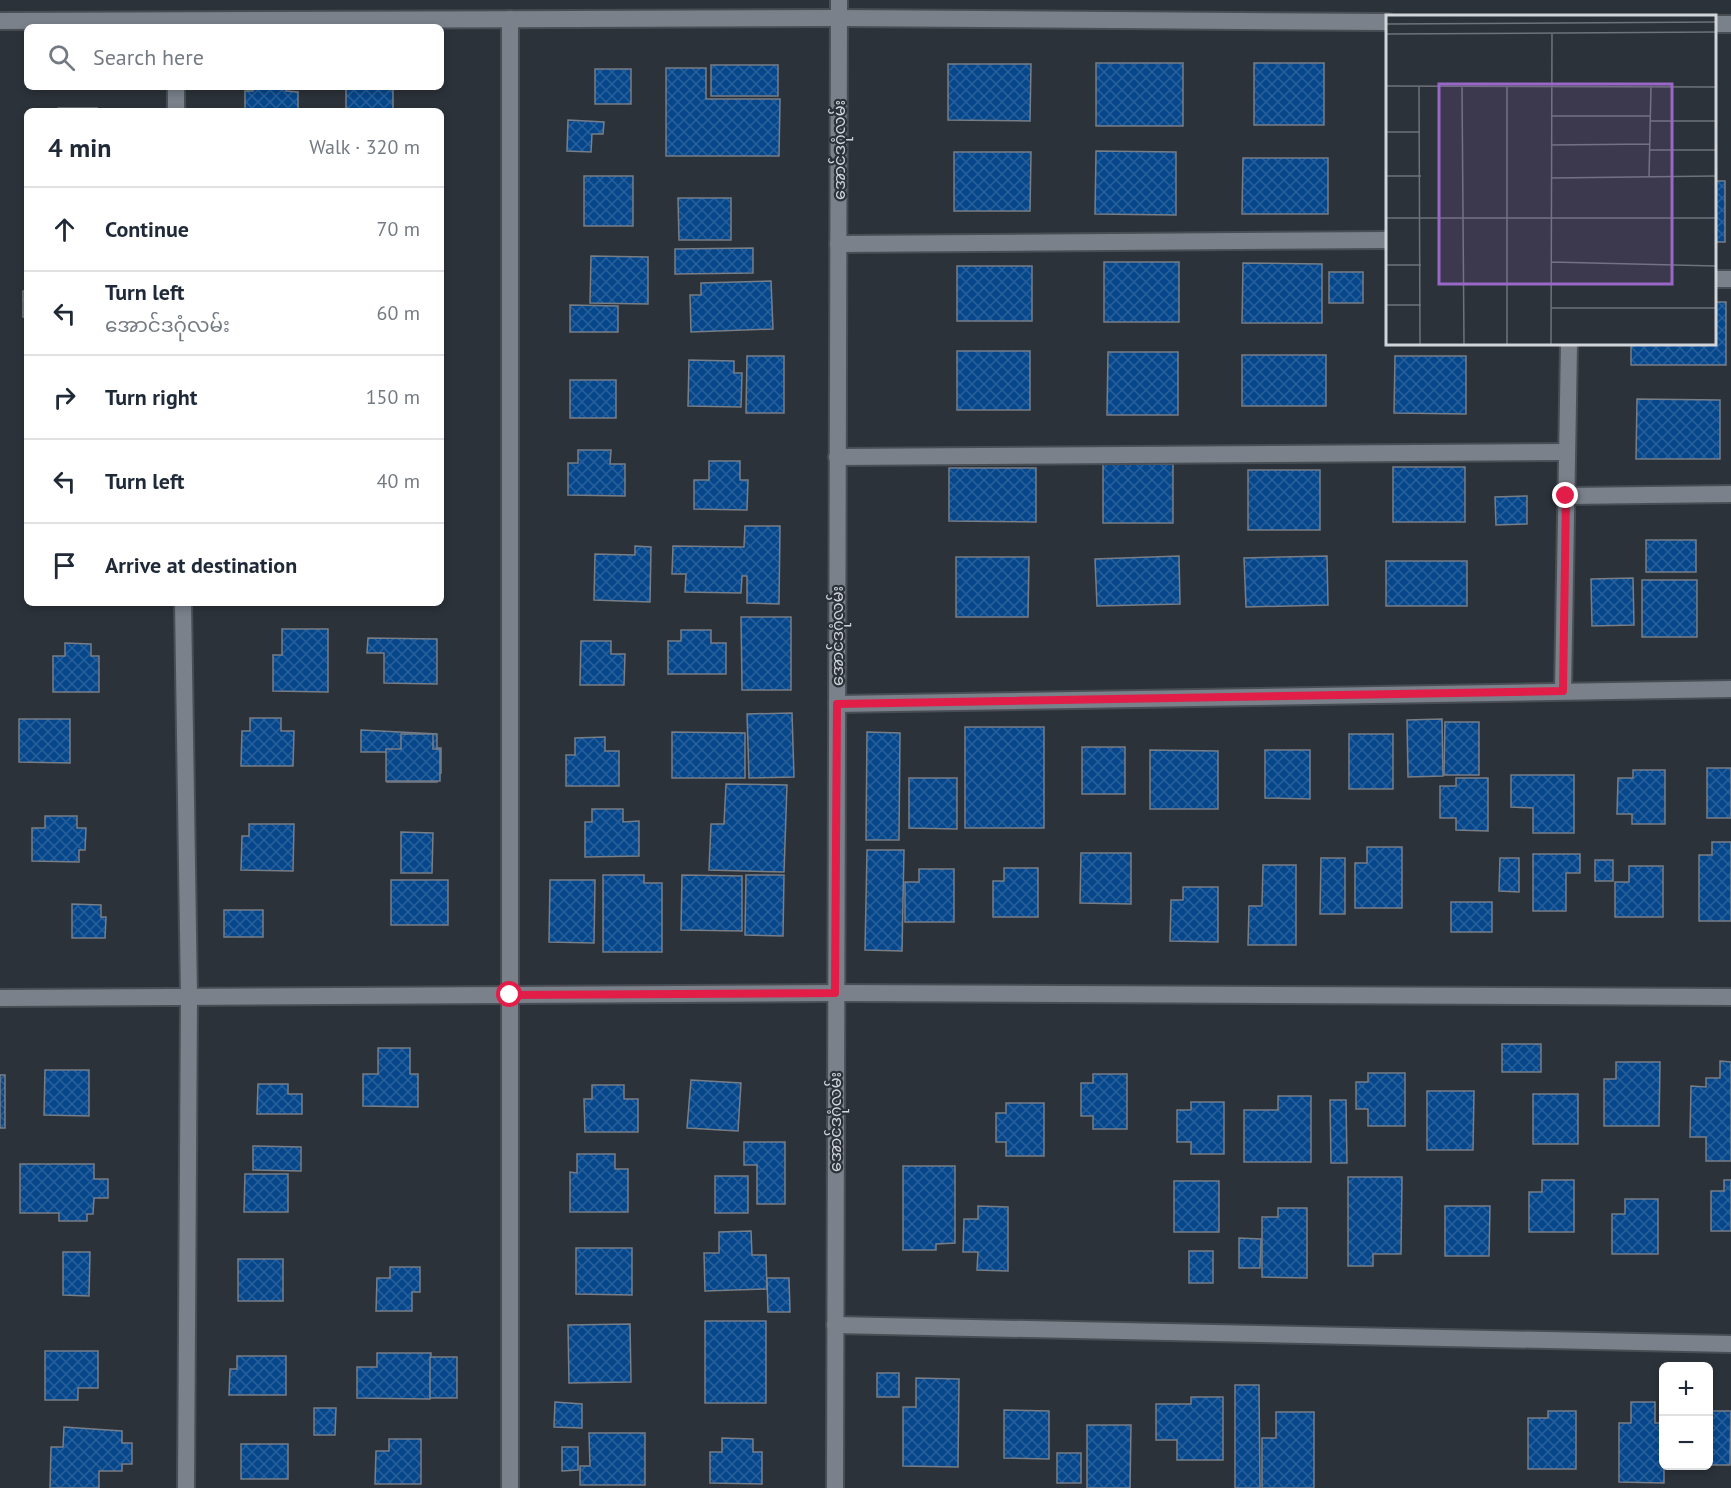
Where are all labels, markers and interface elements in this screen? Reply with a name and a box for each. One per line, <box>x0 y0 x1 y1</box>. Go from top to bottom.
inset map <box>1386 15 1716 345</box>
search box <box>24 24 444 90</box>
icon: search <box>45 41 78 74</box>
text: Search here <box>93 43 204 71</box>
street label: အောင်ဒဂုံလမ်း <box>828 100 854 200</box>
text: 4 min <box>48 131 111 164</box>
text: Walk · 320 m <box>309 134 420 160</box>
icon: ahead <box>48 213 81 246</box>
text: Continue <box>105 215 189 243</box>
text: 70 m <box>377 216 420 242</box>
text: Turn left <box>105 278 185 306</box>
icon: left <box>48 297 81 330</box>
text: 60 m <box>377 300 420 326</box>
text: အောင်ဒဂုံလမ်း <box>105 312 230 338</box>
icon: right <box>48 381 81 414</box>
text: Turn right <box>105 383 197 411</box>
text: 150 m <box>366 384 420 410</box>
icon: left <box>48 465 81 498</box>
text: Turn left <box>105 467 185 495</box>
text: 40 m <box>377 468 420 494</box>
route end <box>1552 482 1578 508</box>
icon: arrive <box>48 549 81 582</box>
text: Arrive at destination <box>105 551 297 579</box>
street label: အောင်ဒဂုံလမ်း <box>826 586 852 686</box>
route start <box>496 981 522 1007</box>
street label: အောင်ဒဂုံလမ်း <box>824 1072 850 1172</box>
map controls <box>1659 1362 1713 1470</box>
button: + <box>1659 1362 1713 1416</box>
button: − <box>1659 1416 1713 1470</box>

